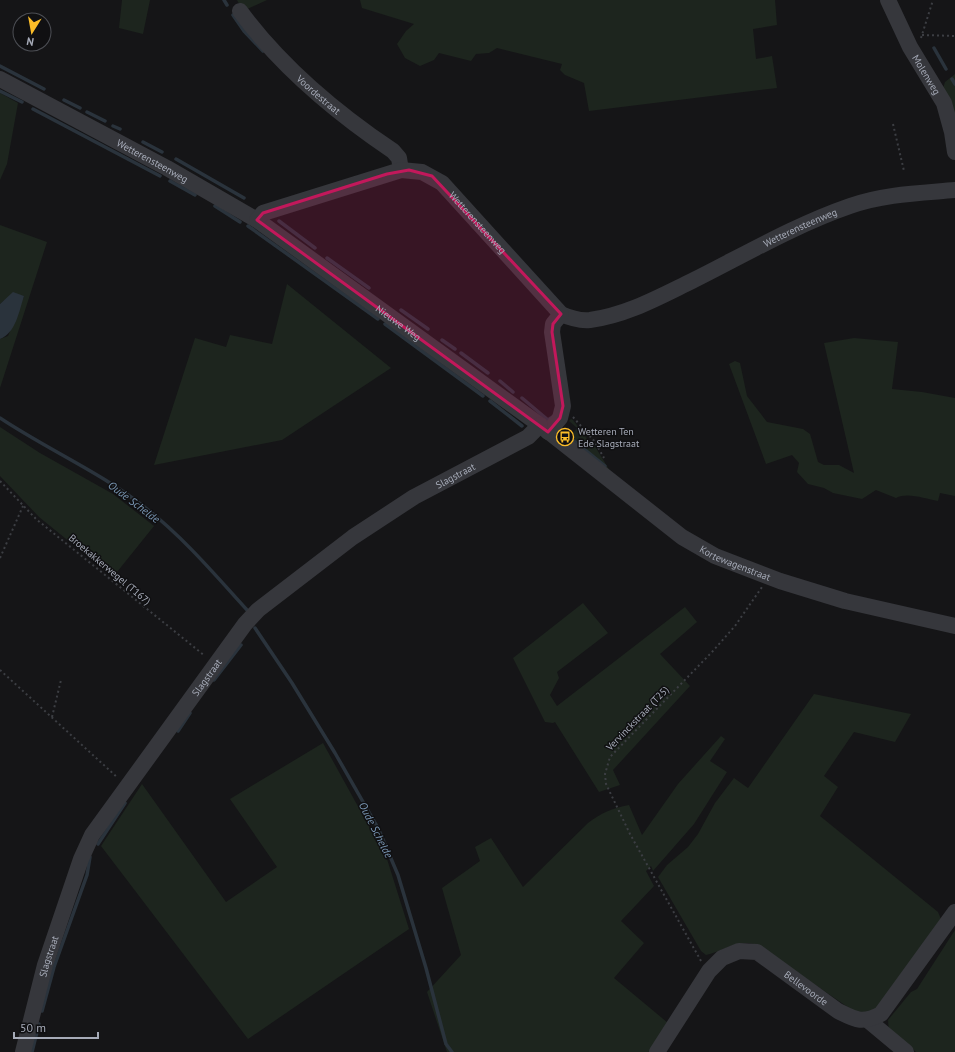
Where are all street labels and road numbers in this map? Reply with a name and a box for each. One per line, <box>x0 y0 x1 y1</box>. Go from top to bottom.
street label: Molenweg <box>909 52 943 97</box>
street label: Voordestraat <box>293 72 344 118</box>
street label: Wetterensteenweg <box>114 136 190 186</box>
street label: Wetterensteenweg <box>446 189 509 257</box>
street label: Wetterensteenweg <box>761 205 839 250</box>
street label: Nieuwe Weg <box>373 302 424 344</box>
street label: Slagstraat <box>433 460 478 492</box>
street label: Broekakkerwegel (T167) <box>66 531 154 608</box>
street label: Kortewagenstraat <box>697 543 773 584</box>
street label: Slagstraat <box>189 656 225 699</box>
street label: Vervinckstraat (T25) <box>603 683 672 754</box>
street label: Slagstraat <box>36 933 62 979</box>
street label: Bellevoorde <box>782 968 830 1009</box>

